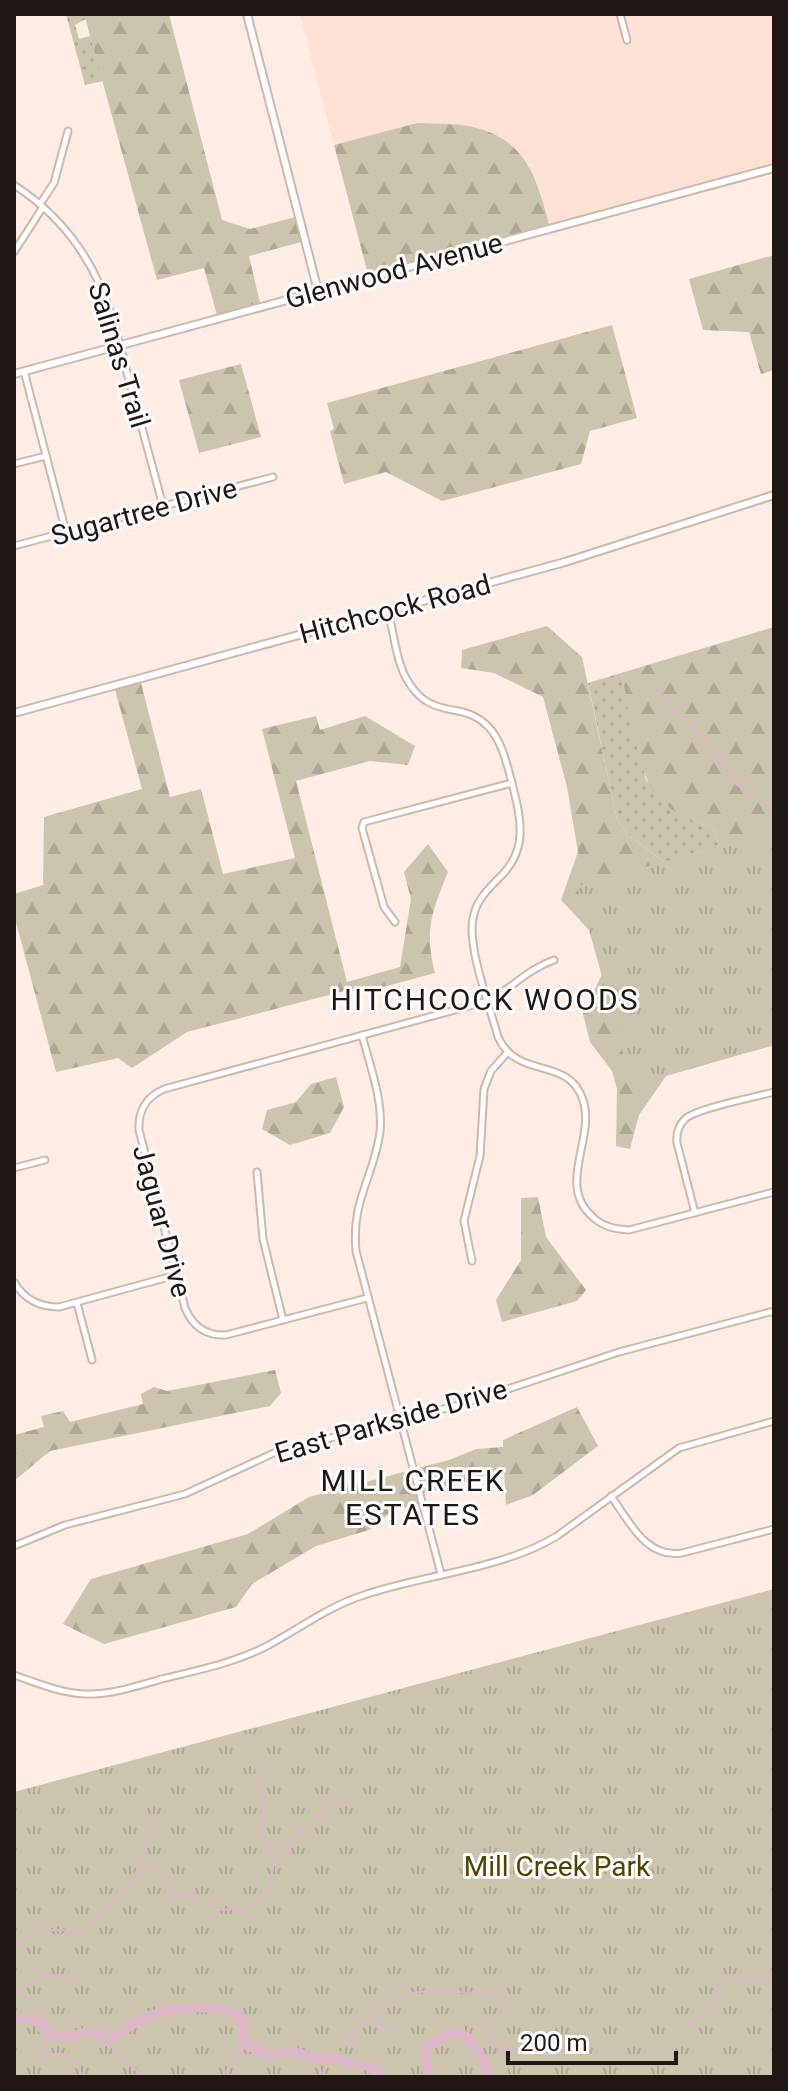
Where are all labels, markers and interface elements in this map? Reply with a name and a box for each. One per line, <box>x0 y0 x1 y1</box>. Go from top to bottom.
street label: Glenwood Avenue <box>282 226 506 316</box>
street label: Salinas Trail <box>81 278 157 432</box>
street label: Sugartree Drive <box>47 471 241 553</box>
street label: Hitchcock Road <box>296 568 494 650</box>
district label: HITCHCOCK WOODS <box>331 982 639 1017</box>
street label: Jaguar Drive <box>126 1141 198 1301</box>
street label: East Parkside Drive <box>271 1372 511 1470</box>
district label: MILL CREEK ESTATES <box>320 1463 506 1532</box>
park label: Mill Creek Park <box>464 1850 651 1883</box>
scale bar <box>508 2015 676 2065</box>
text: 200 m <box>520 2029 587 2057</box>

